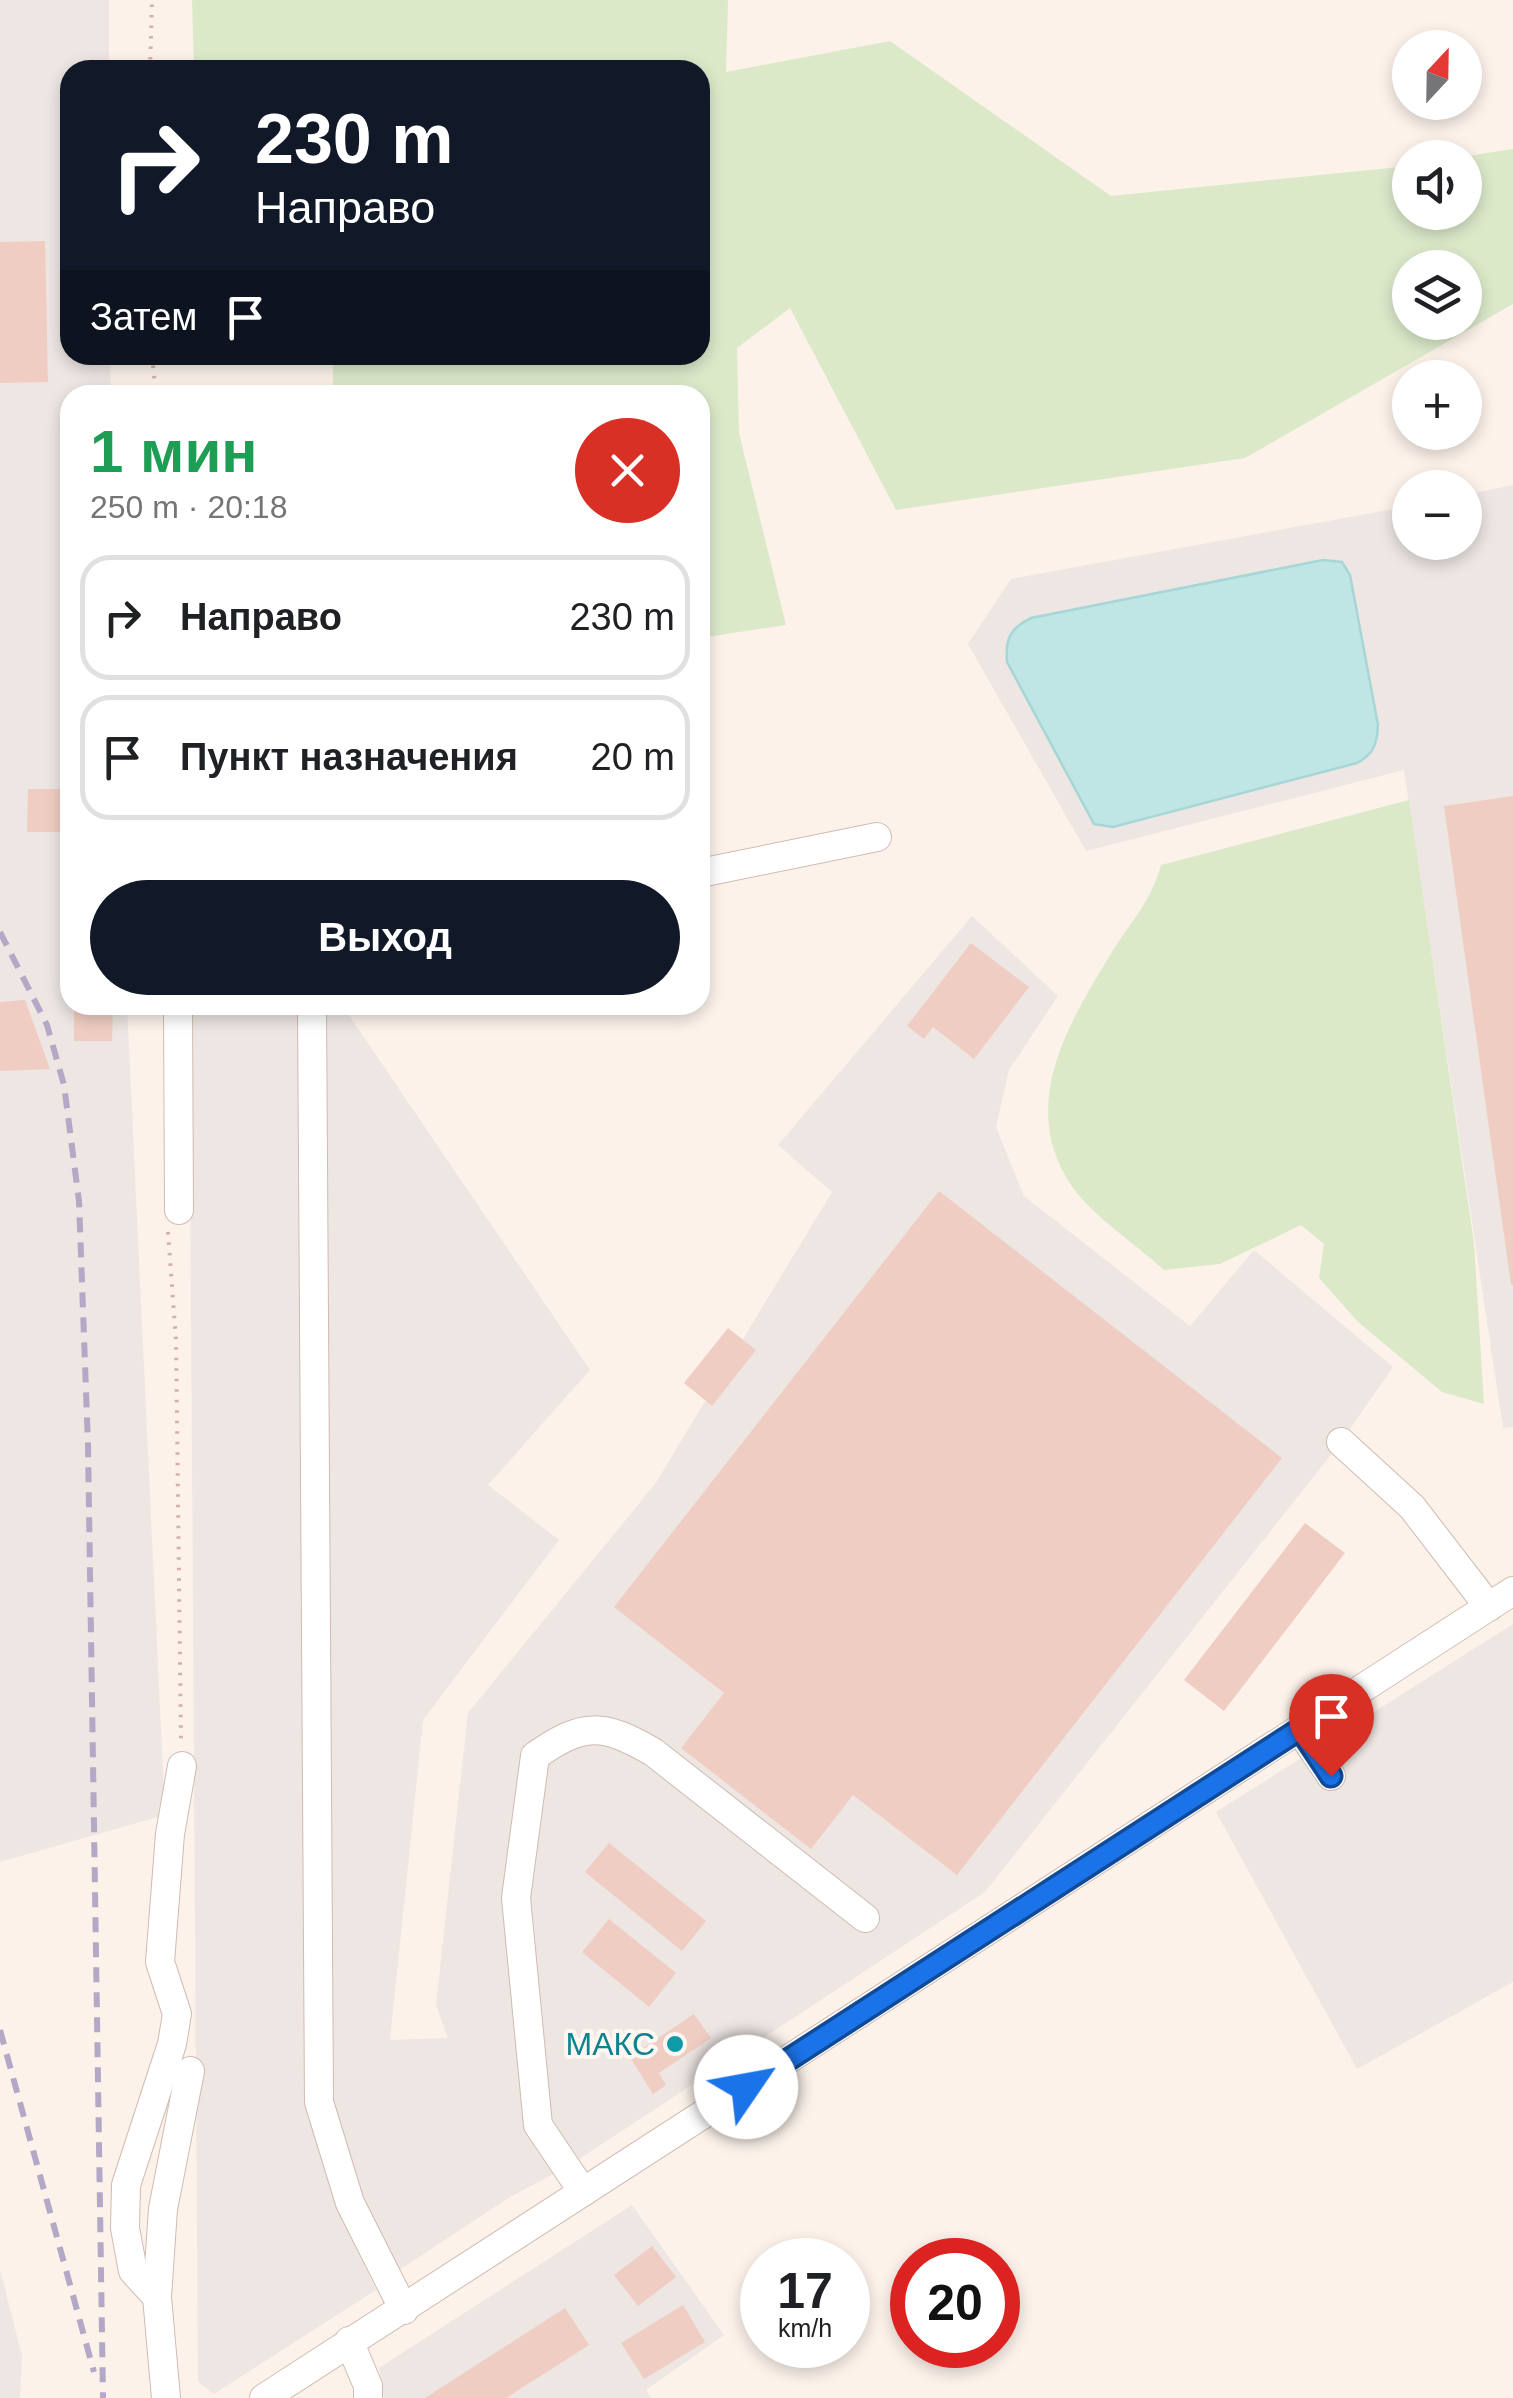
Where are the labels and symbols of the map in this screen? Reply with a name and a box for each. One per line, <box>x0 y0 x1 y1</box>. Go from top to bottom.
north arrow <box>1392 30 1482 120</box>
pin <box>1289 1674 1374 1777</box>
place label: МАКС <box>566 2026 655 2062</box>
marker: МАКС <box>664 2033 686 2055</box>
position arrow <box>694 2035 798 2139</box>
speed limit sign: 20 <box>890 2238 1020 2368</box>

